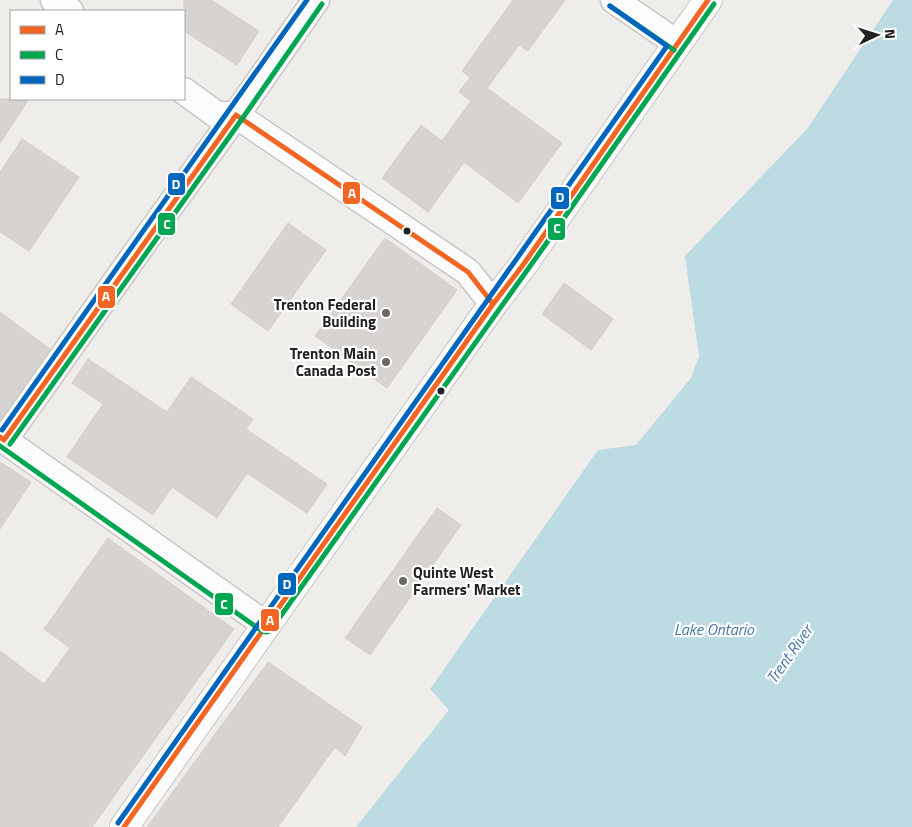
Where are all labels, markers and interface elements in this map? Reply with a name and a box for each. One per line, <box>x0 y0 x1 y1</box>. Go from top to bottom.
legend <box>10 10 185 100</box>
north arrow <box>852 10 902 60</box>
text: A <box>55 18 64 41</box>
text: N <box>880 28 901 40</box>
text: C <box>55 43 63 66</box>
text: D <box>55 68 65 91</box>
line badge: D <box>167 172 186 196</box>
text: D <box>172 173 181 194</box>
line badge: A <box>342 181 361 205</box>
text: A <box>348 182 357 203</box>
line badge: D <box>550 186 570 210</box>
text: D <box>556 186 565 207</box>
line badge: C <box>157 212 176 236</box>
text: C <box>163 213 171 234</box>
line badge: C <box>547 217 566 241</box>
text: C <box>553 217 561 238</box>
unlabelled marker <box>402 226 412 236</box>
line badge: A <box>97 285 116 309</box>
text: A <box>102 285 111 306</box>
place label: Trenton Federal Building <box>274 293 376 333</box>
marker: Trenton Federal Building <box>380 307 392 319</box>
place label: Trenton Main Canada Post <box>290 342 377 382</box>
marker: Trenton Main Canada Post <box>380 356 392 368</box>
unlabelled marker <box>436 386 446 396</box>
place label: Quinte West Farmers' Market <box>413 561 521 601</box>
line badge: D <box>277 572 297 596</box>
text: D <box>283 573 292 594</box>
marker: Quinte West Farmers' Market <box>397 575 409 587</box>
line badge: C <box>214 592 234 616</box>
text: C <box>220 593 228 614</box>
line badge: A <box>260 608 280 632</box>
text: A <box>266 609 275 630</box>
water label: Lake Ontario <box>674 617 755 641</box>
water label: Trent River <box>760 618 819 688</box>

